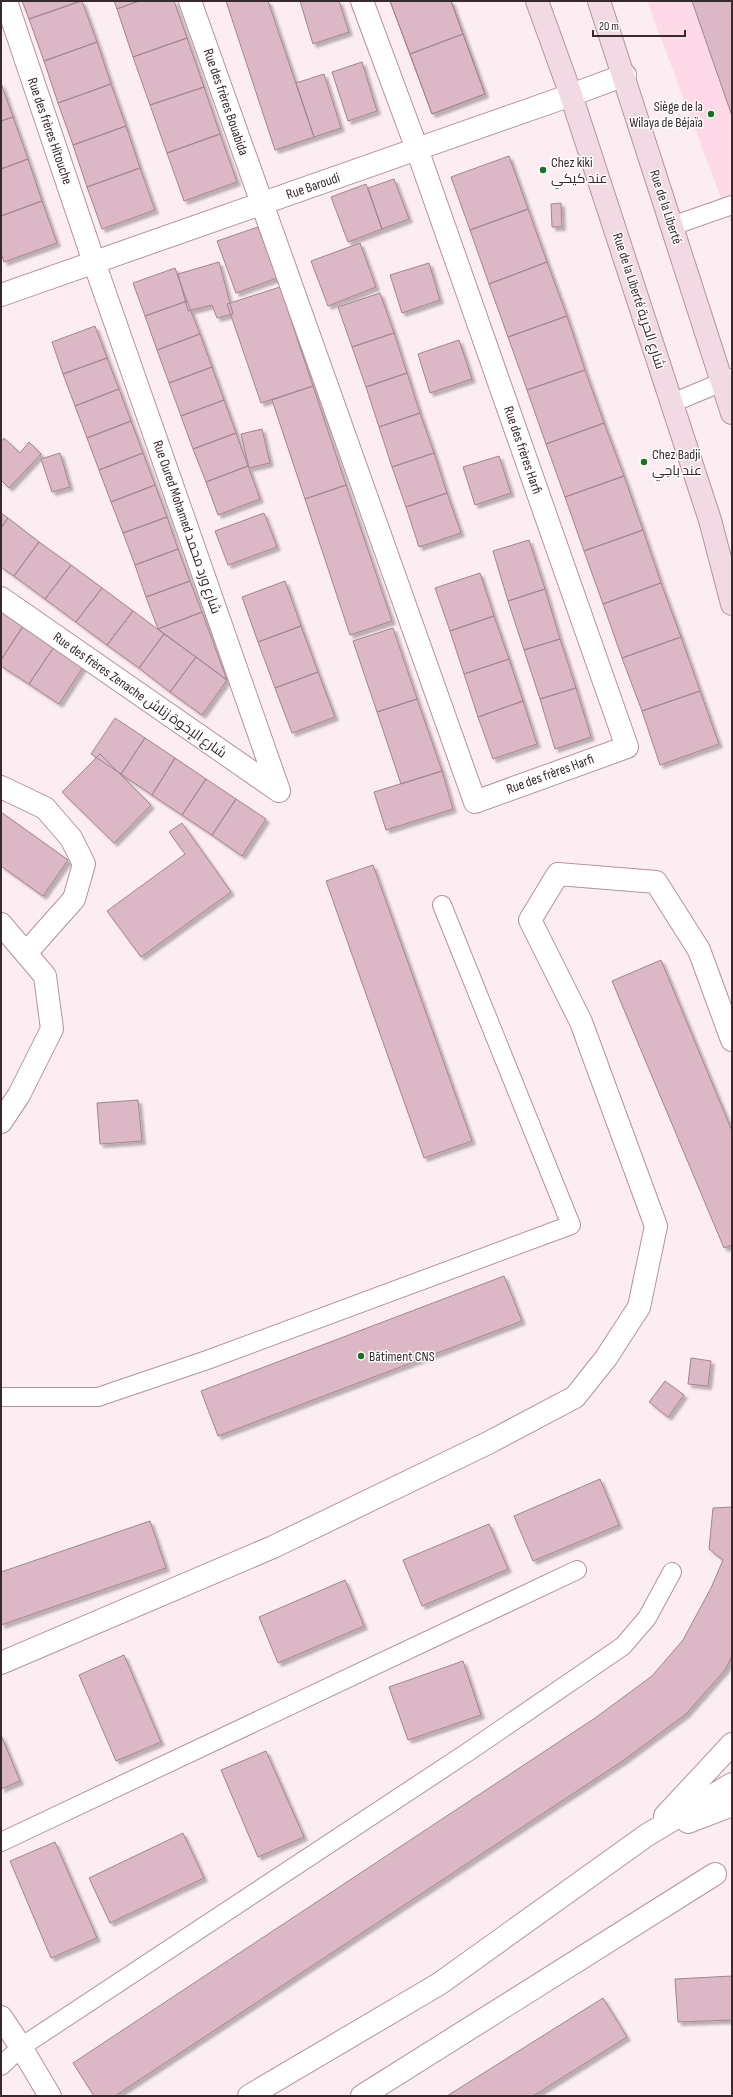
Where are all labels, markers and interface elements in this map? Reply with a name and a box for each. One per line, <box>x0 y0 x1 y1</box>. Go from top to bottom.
scale bar <box>593 12 685 38</box>
text: 20 m <box>599 19 619 34</box>
street label: Rue des frères Bouabida <box>200 46 252 158</box>
street label: Rue des frères Hitouche <box>24 75 76 187</box>
place label: Siège de la Wilaya de Béjaïa <box>629 98 703 131</box>
marker: Siège de la Wilaya de Béjaïa <box>706 109 716 119</box>
place label: Chez kiki عند كيكي <box>551 154 608 190</box>
marker: Chez kiki عند كيكي <box>538 165 548 175</box>
street label: Rue de la Liberté <box>646 168 686 246</box>
street label: Rue Baroudi <box>284 169 342 203</box>
street label: Rue de la Liberté شارع الحرية <box>609 231 669 371</box>
street label: Rue des frères Harfi <box>500 404 546 496</box>
street label: Rue Oured Mohamed شارع ورد محمد <box>149 438 225 616</box>
place label: Chez Badji عند باجي <box>652 446 702 482</box>
marker: Chez Badji عند باجي <box>639 457 649 467</box>
street label: Rue des frères Zenache شارع الإخوة زناش <box>50 628 230 762</box>
street label: Rue des frères Harfi <box>504 750 596 798</box>
place label: Bâtiment CNS <box>369 1348 435 1365</box>
marker: Bâtiment CNS <box>356 1351 366 1361</box>

